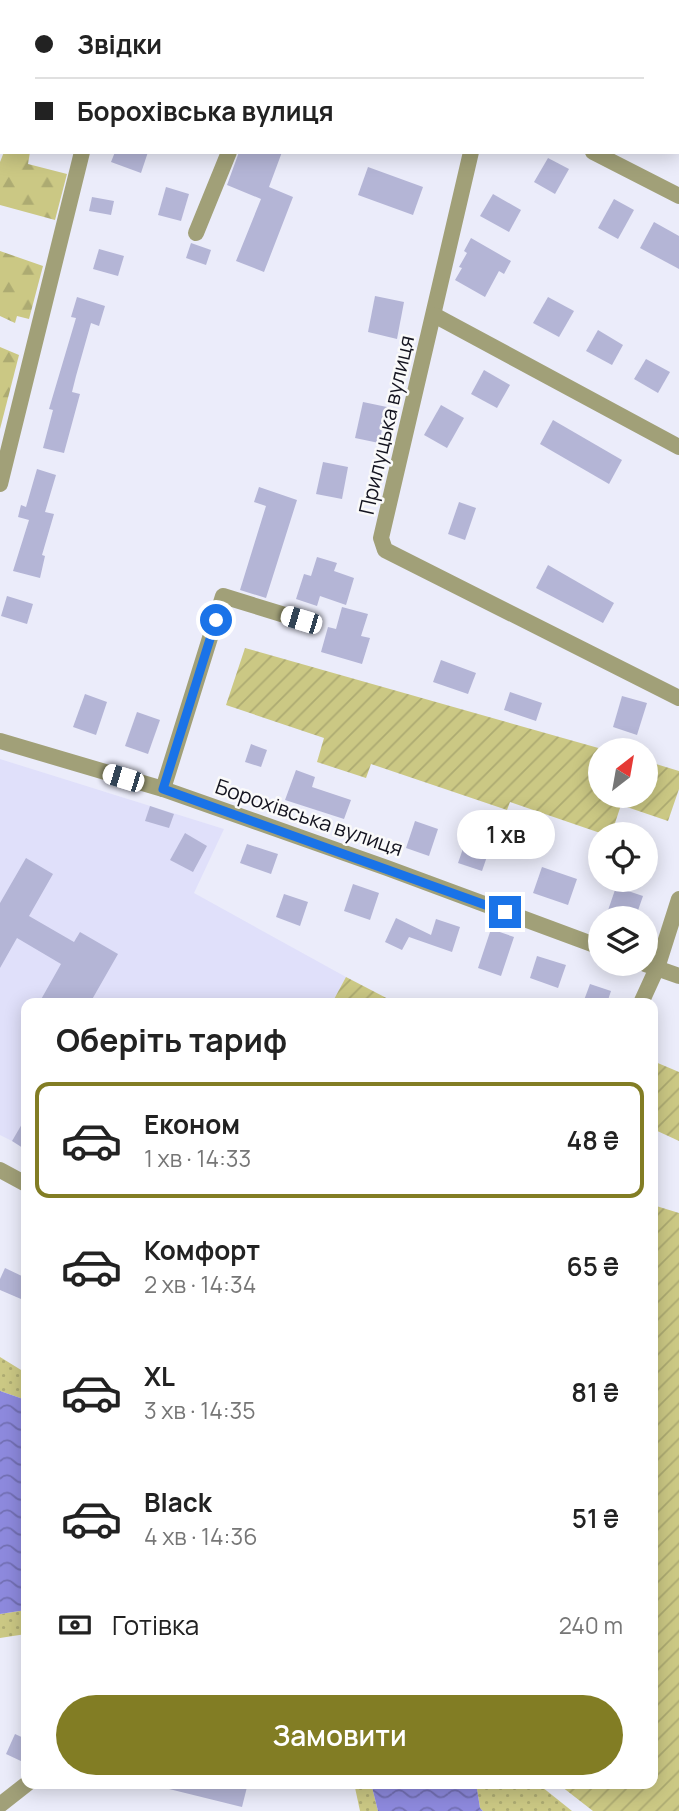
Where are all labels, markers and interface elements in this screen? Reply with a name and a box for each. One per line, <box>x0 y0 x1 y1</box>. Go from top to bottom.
text: Звідки <box>77 26 162 62</box>
text: Борохівська вулиця <box>77 93 334 129</box>
street label: Прилуцька вулиця <box>352 332 420 517</box>
route start <box>200 604 232 636</box>
car <box>278 604 325 636</box>
north arrow <box>588 738 658 808</box>
map controls <box>588 738 658 976</box>
car <box>100 762 147 794</box>
street label: Борохівська вулиця <box>212 772 407 862</box>
callout: 1 хв <box>456 810 554 860</box>
text: 1 хв <box>486 818 526 850</box>
button: locate <box>588 822 658 892</box>
route end <box>489 896 521 928</box>
button: layers <box>588 906 658 976</box>
text: Оберіть тариф <box>56 1018 287 1062</box>
text: Економ <box>144 1106 240 1142</box>
icon: car <box>60 1109 123 1172</box>
text: 48 ₴ <box>567 1122 619 1158</box>
text: 1 хв · 14:33 <box>144 1142 251 1174</box>
text: Комфорт <box>144 1232 260 1268</box>
icon: car <box>60 1235 123 1298</box>
text: 65 ₴ <box>567 1248 619 1284</box>
text: 2 хв · 14:34 <box>144 1268 256 1300</box>
text: XL <box>144 1358 175 1394</box>
icon: car <box>60 1361 123 1424</box>
text: 81 ₴ <box>571 1374 619 1410</box>
text: 3 хв · 14:35 <box>144 1394 256 1426</box>
text: Black <box>144 1484 212 1520</box>
icon: car <box>60 1487 123 1550</box>
text: 51 ₴ <box>572 1500 619 1536</box>
text: 4 хв · 14:36 <box>144 1520 257 1552</box>
icon: cash <box>56 1606 94 1644</box>
text: Готівка <box>112 1607 199 1643</box>
text: 240 m <box>559 1609 623 1641</box>
button: Замовити <box>56 1695 623 1775</box>

